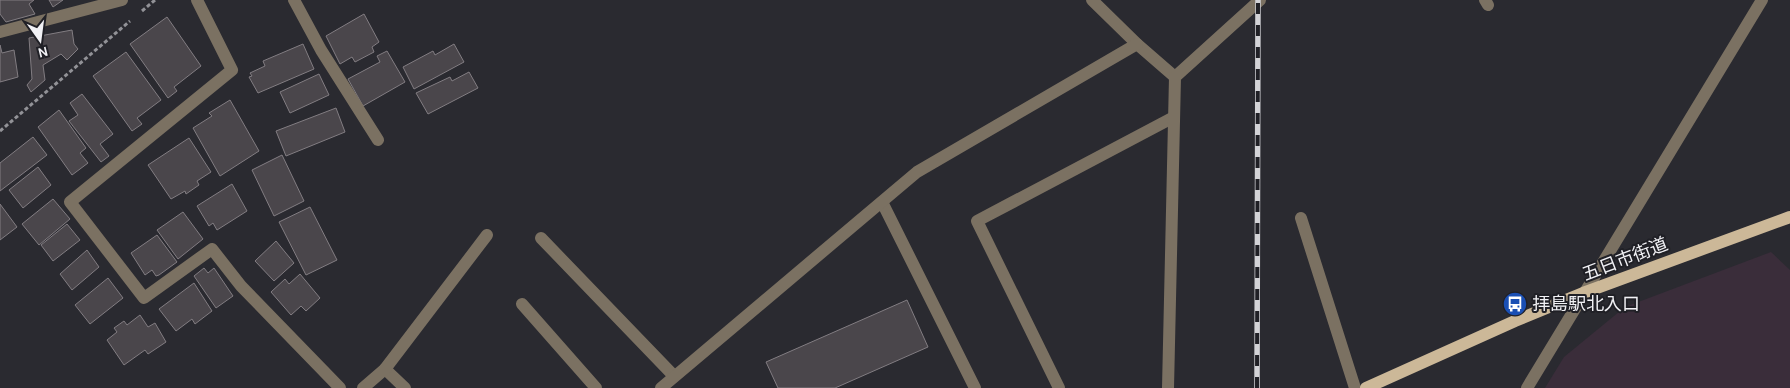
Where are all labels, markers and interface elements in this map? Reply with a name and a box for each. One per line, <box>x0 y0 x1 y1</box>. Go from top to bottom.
north arrow <box>15 15 65 65</box>
text: N <box>36 43 50 62</box>
street label: 五日市街道 <box>1579 233 1671 285</box>
bus stop icon: 拝島駅北入口 <box>1502 291 1528 317</box>
place label: 拝島駅北入口 <box>1532 293 1640 315</box>

